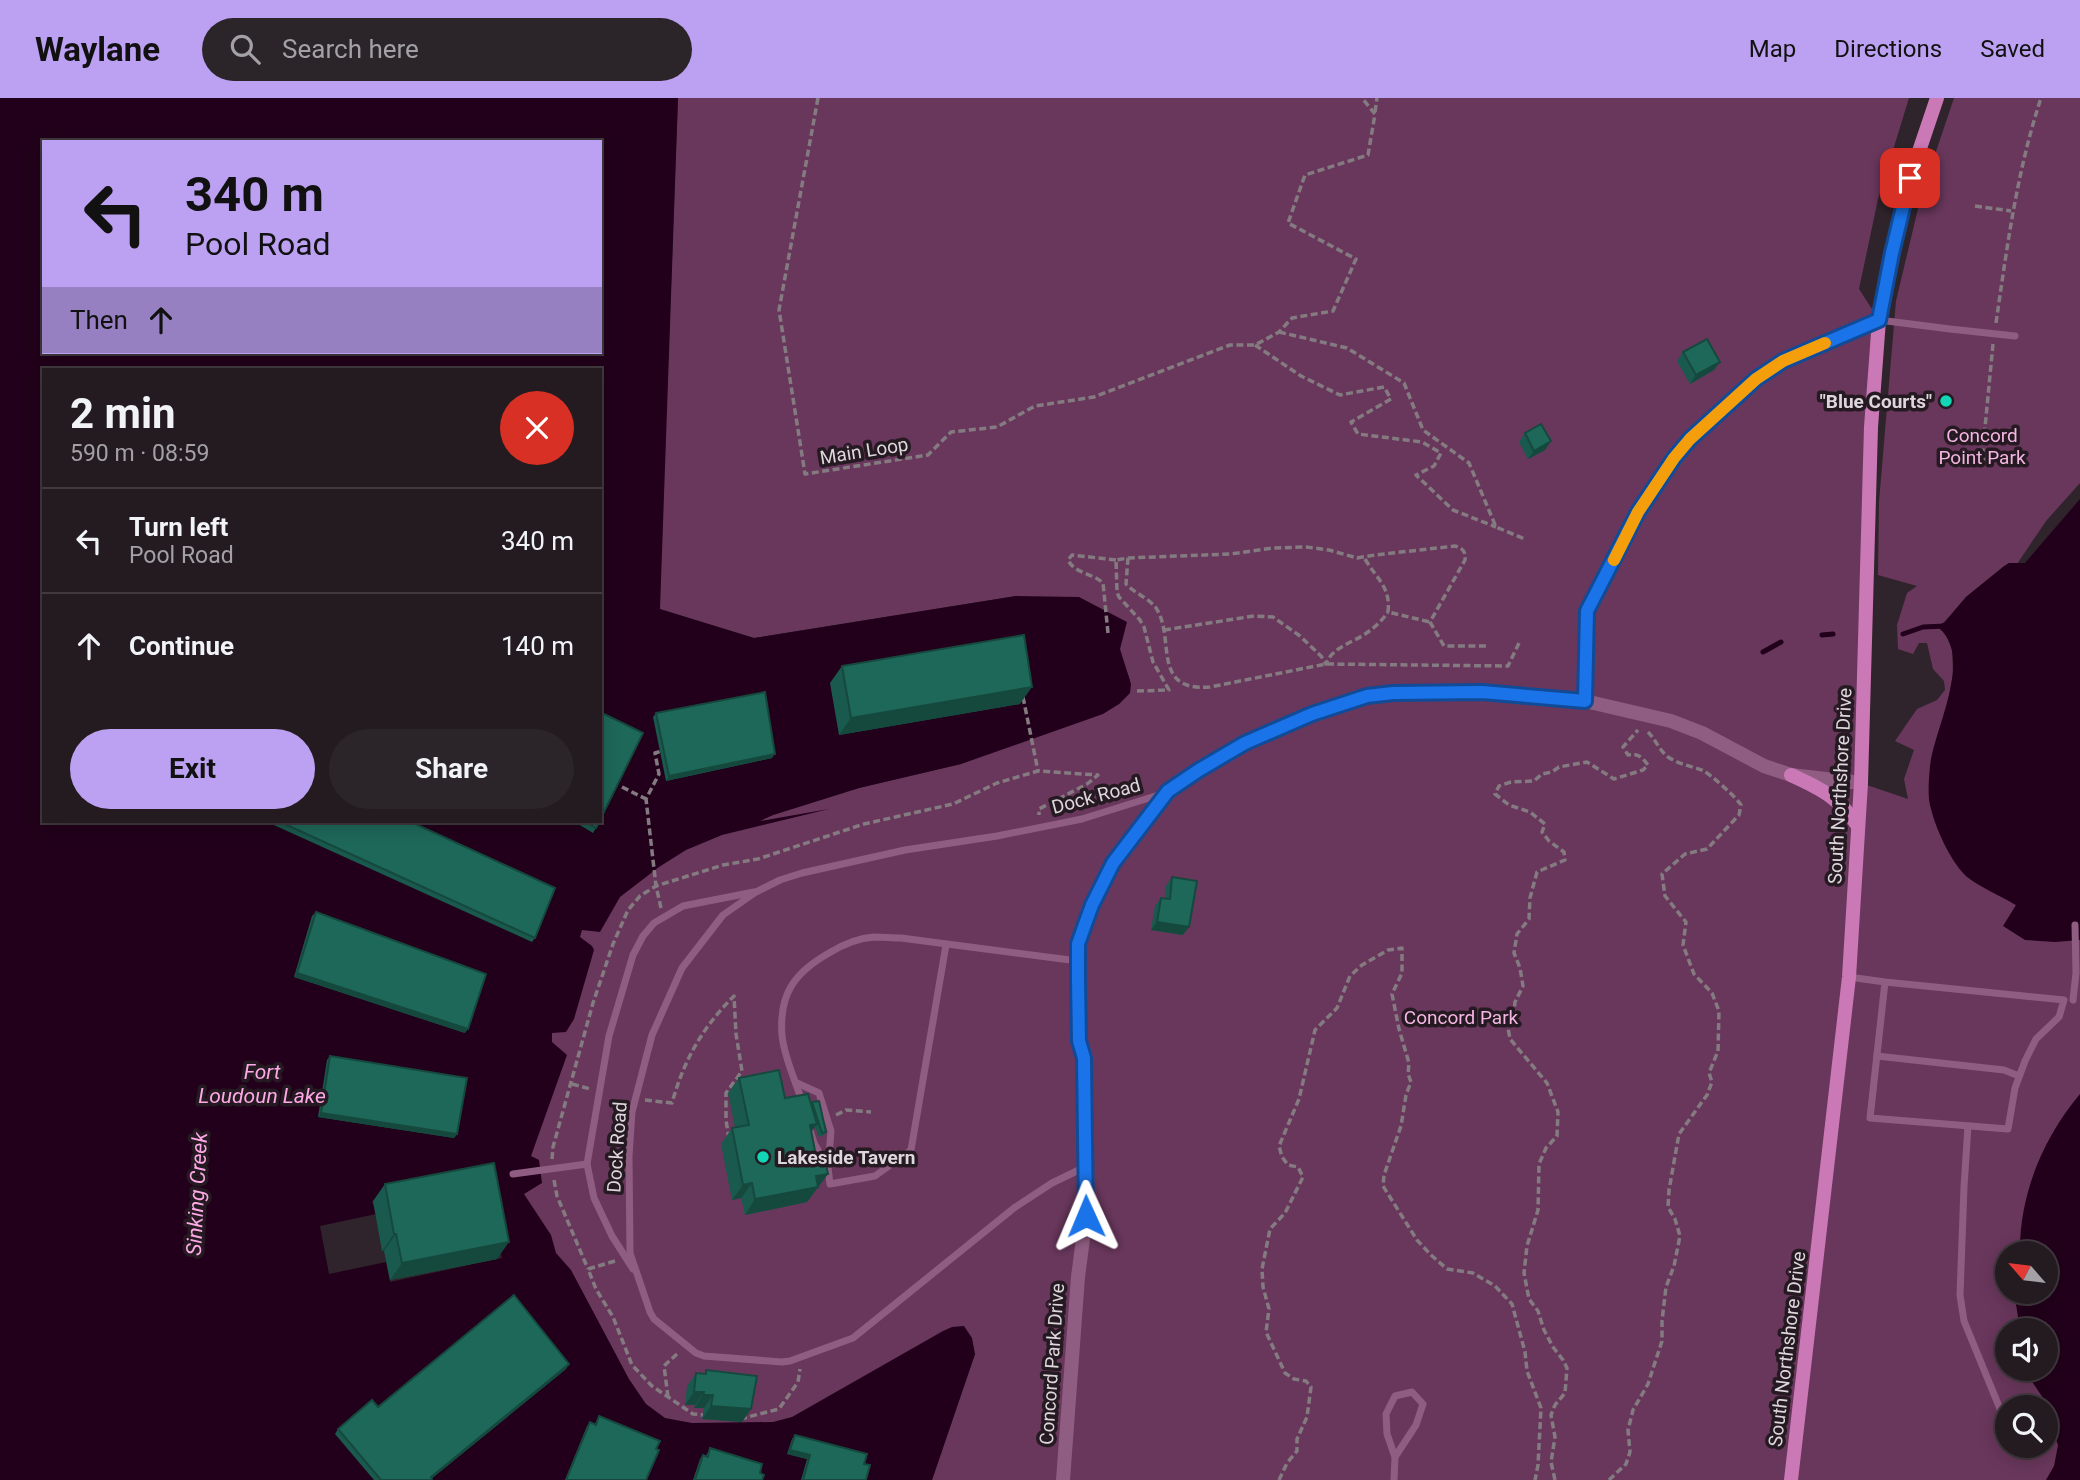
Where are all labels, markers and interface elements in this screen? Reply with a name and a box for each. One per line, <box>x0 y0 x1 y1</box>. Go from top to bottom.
search box <box>202 18 692 81</box>
text: Waylane <box>35 30 160 69</box>
icon: search <box>226 30 264 68</box>
text: Search here <box>282 34 419 64</box>
text: Map <box>1749 35 1796 63</box>
text: Directions <box>1834 35 1942 63</box>
text: Saved <box>1980 35 2045 63</box>
pin <box>1880 148 1940 208</box>
icon: arrive <box>1891 159 1929 197</box>
text: 340 m <box>185 166 324 223</box>
icon: left <box>70 168 161 259</box>
text: Pool Road <box>185 225 331 263</box>
icon: ahead <box>142 301 180 339</box>
text: Then <box>70 305 128 335</box>
text: 2 min <box>70 389 176 438</box>
place label: "Blue Courts" <box>1820 390 1932 413</box>
button: close <box>500 391 574 465</box>
marker: "Blue Courts" <box>1938 393 1954 409</box>
park label: Concord Point Park <box>1938 424 2026 469</box>
street label: Main Loop <box>818 433 910 469</box>
text: 590 m · 08:59 <box>70 440 209 467</box>
text: Turn left <box>129 512 228 542</box>
icon: left <box>70 522 108 560</box>
text: 340 m <box>501 526 574 556</box>
text: Pool Road <box>129 542 234 569</box>
icon: ahead <box>70 627 108 665</box>
text: Continue <box>129 631 234 661</box>
text: 140 m <box>501 631 574 661</box>
street label: South Northshore Drive <box>1823 687 1857 885</box>
button: Exit <box>70 729 315 809</box>
button: Share <box>329 729 574 809</box>
street label: Dock Road <box>1049 773 1143 819</box>
park label: Concord Park <box>1404 1006 1519 1029</box>
water label: Fort Loudoun Lake <box>198 1060 326 1108</box>
street label: Dock Road <box>602 1101 632 1193</box>
water label: Sinking Creek <box>182 1131 212 1256</box>
place label: Lakeside Tavern <box>777 1146 915 1169</box>
marker: Lakeside Tavern <box>755 1149 771 1165</box>
position arrow <box>1049 1179 1123 1253</box>
north arrow <box>1995 1241 2058 1304</box>
map controls <box>1995 1241 2058 1458</box>
street label: South Northshore Drive <box>1764 1250 1810 1448</box>
street label: Concord Park Drive <box>1035 1282 1069 1446</box>
button: sound <box>1995 1318 2058 1381</box>
button: search <box>1995 1395 2058 1458</box>

